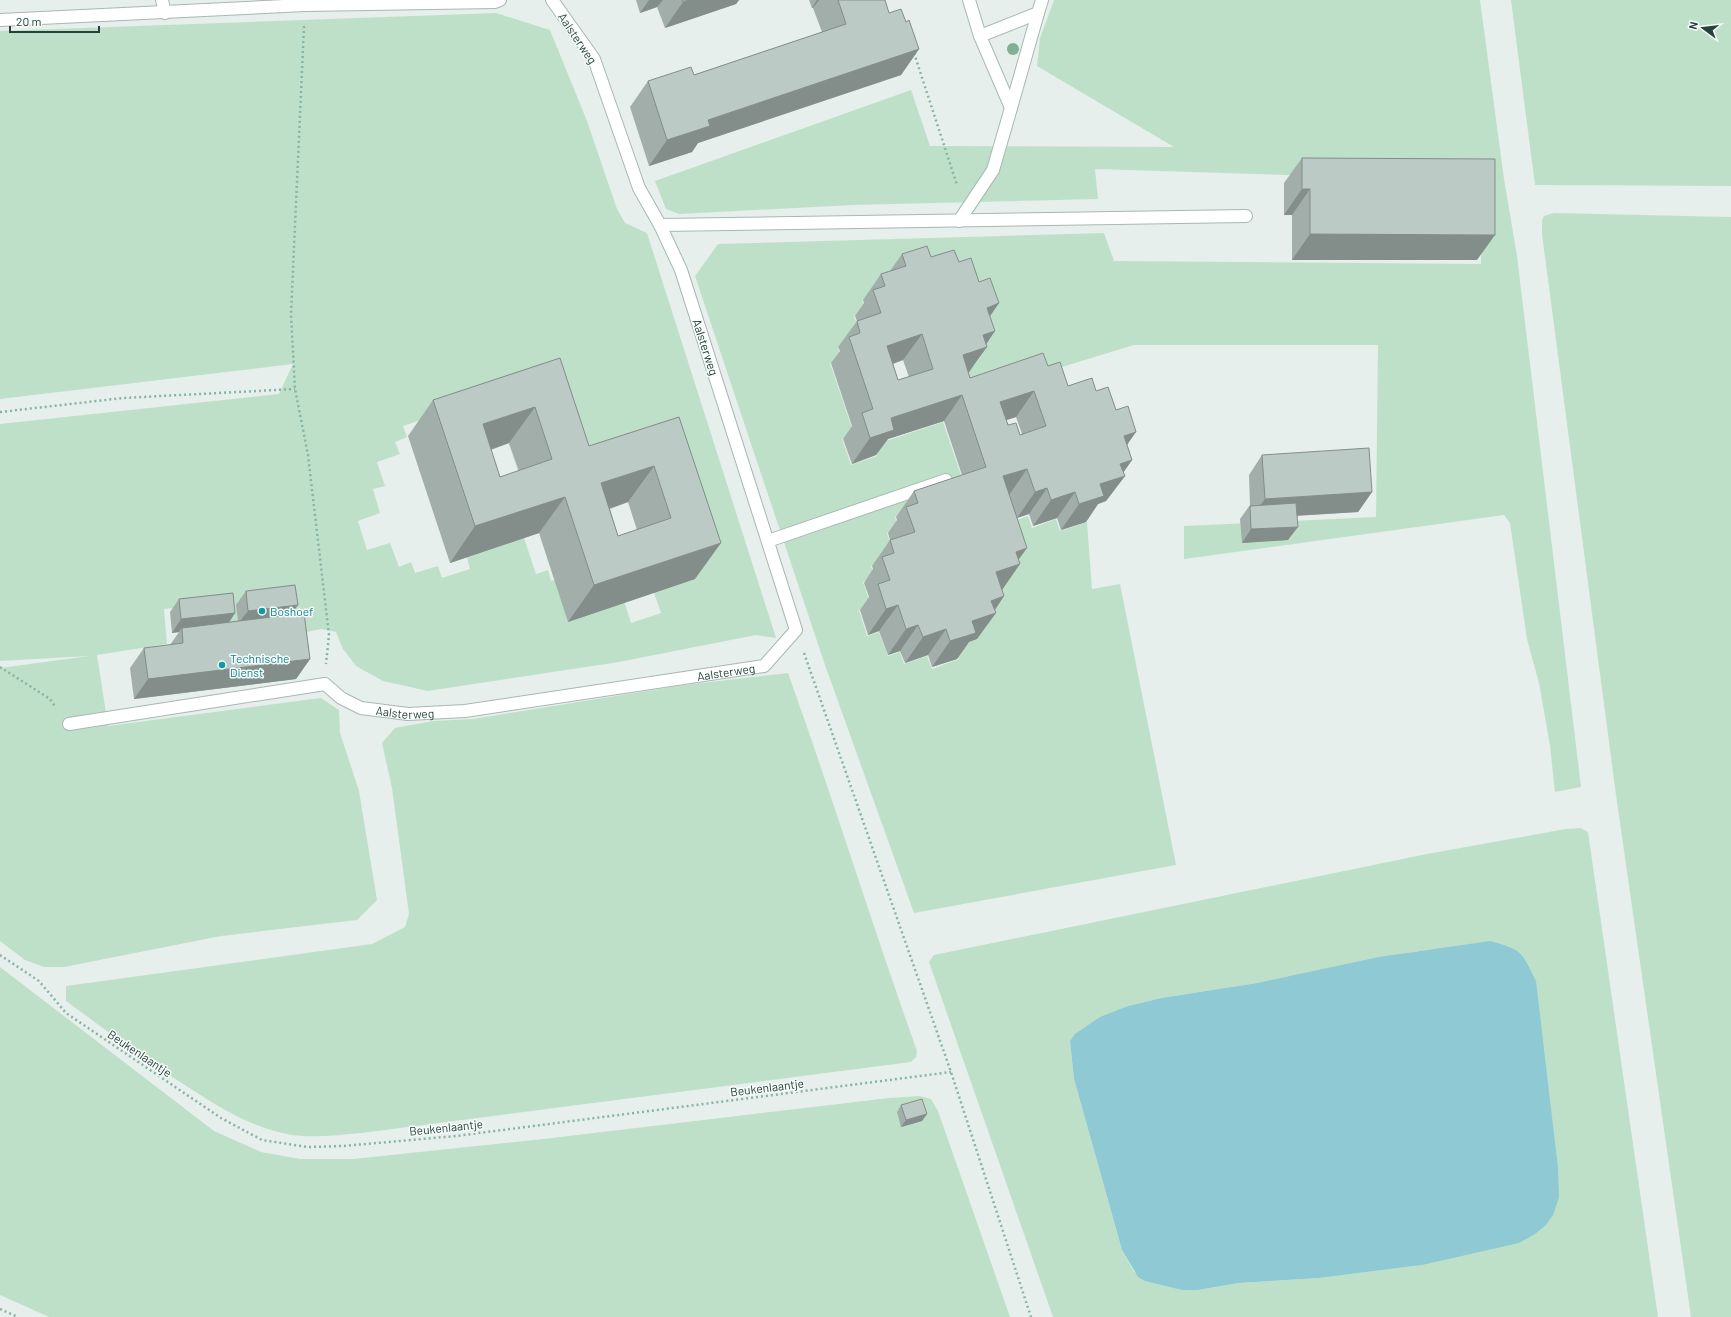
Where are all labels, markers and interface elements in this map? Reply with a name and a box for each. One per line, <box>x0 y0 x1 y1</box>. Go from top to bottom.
scale bar <box>10 8 99 34</box>
north arrow <box>1683 8 1723 48</box>
street label: Aalsterweg <box>556 10 600 66</box>
text: 20 m <box>16 14 42 28</box>
text: N <box>1686 20 1700 31</box>
street label: Aalsterweg <box>690 317 722 377</box>
place label: Boshoef <box>270 604 313 618</box>
marker: Boshoef <box>257 606 267 616</box>
place label: Technische Dienst <box>230 651 289 679</box>
marker: Technische Dienst <box>217 660 227 670</box>
street label: Aalsterweg <box>696 660 756 683</box>
street label: Aalsterweg <box>375 703 435 721</box>
street label: Beukenlaantje <box>105 1026 175 1080</box>
street label: Beukenlaantje <box>729 1076 805 1098</box>
street label: Beukenlaantje <box>408 1116 484 1138</box>

